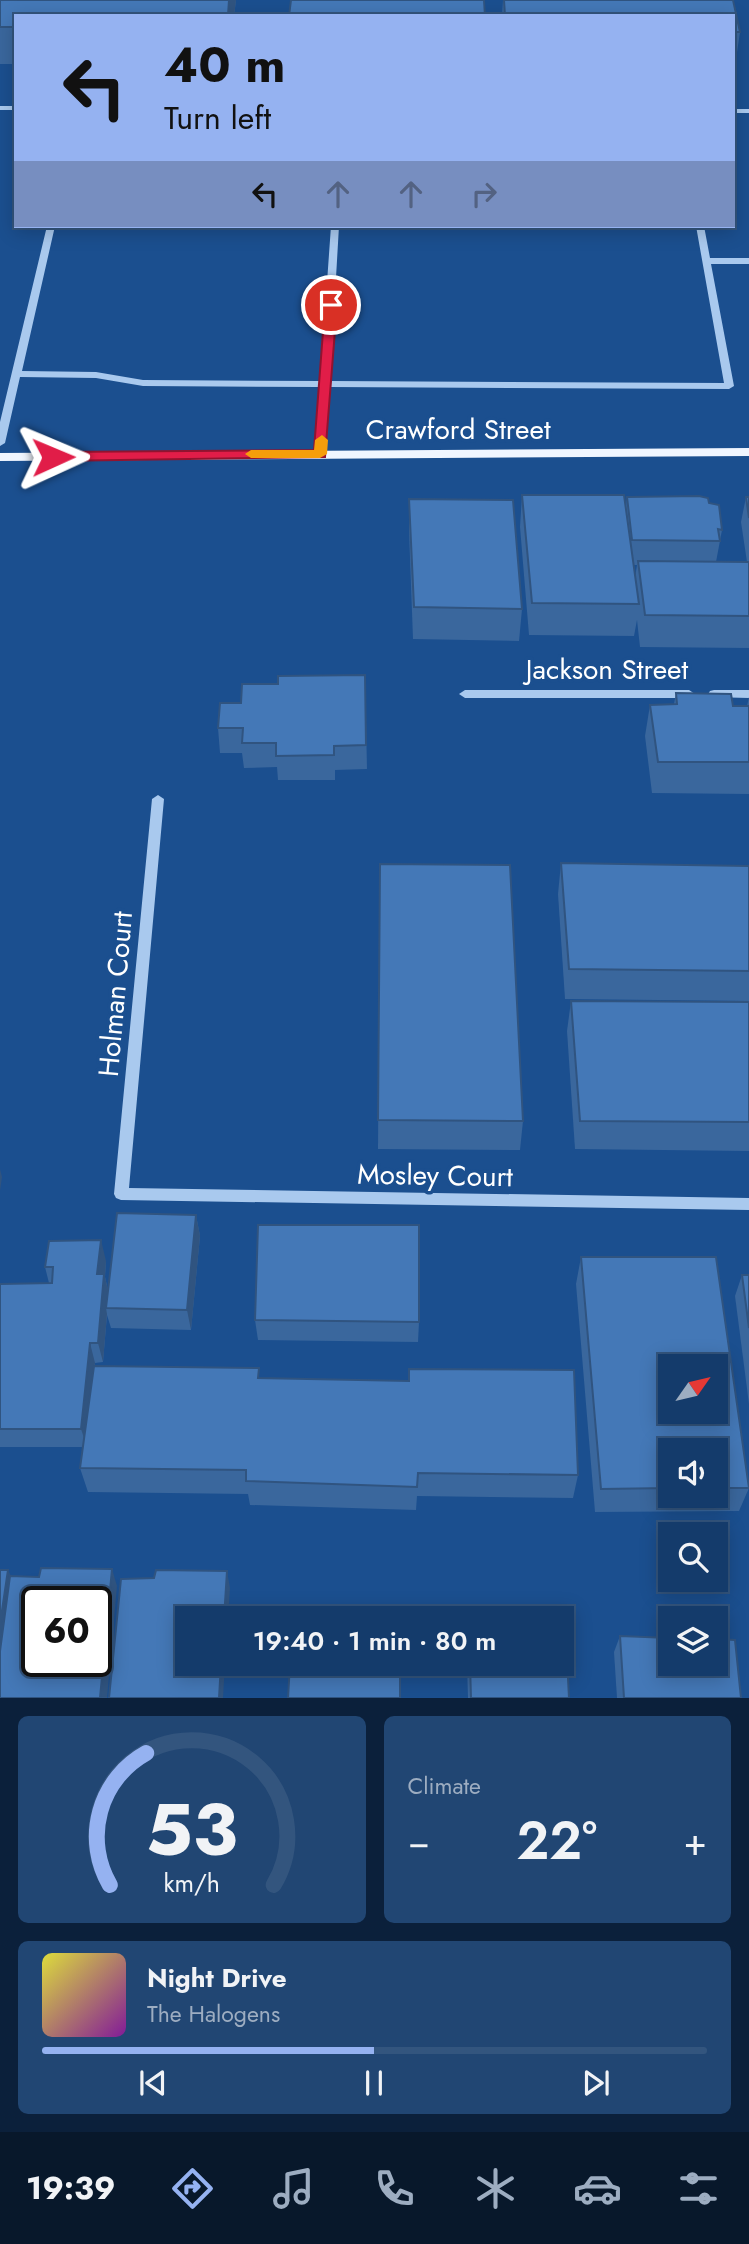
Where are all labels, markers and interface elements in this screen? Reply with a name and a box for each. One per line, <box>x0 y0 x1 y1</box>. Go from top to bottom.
text: 40 m <box>164 30 286 100</box>
icon: left <box>49 42 140 133</box>
text: Turn left <box>164 95 271 141</box>
icon: left <box>246 175 284 213</box>
icon: ahead <box>319 175 357 213</box>
icon: ahead <box>392 175 430 213</box>
icon: right <box>465 175 503 213</box>
pin <box>301 275 361 335</box>
icon: arrive <box>312 286 350 324</box>
street label: Crawford Street <box>365 409 551 450</box>
position arrow <box>16 420 90 494</box>
street label: Jackson Street <box>522 649 688 690</box>
street label: Holman Court <box>88 909 143 1078</box>
street label: Mosley Court <box>357 1154 514 1197</box>
north arrow <box>658 1354 728 1424</box>
map controls <box>658 1354 728 1676</box>
button: sound <box>658 1438 728 1508</box>
button: search <box>658 1522 728 1592</box>
speed limit sign: 60 <box>21 1586 112 1677</box>
button: layers <box>658 1606 728 1676</box>
text: 19:40 · 1 min · 80 m <box>253 1622 496 1660</box>
text: Climate <box>408 1769 481 1803</box>
text: 53 <box>146 1778 238 1883</box>
text: 22° <box>516 1803 597 1879</box>
text: − <box>408 1814 430 1869</box>
text: + <box>684 1814 707 1869</box>
text: km/h <box>163 1865 220 1901</box>
text: Night Drive <box>147 1959 287 1997</box>
text: The Halogens <box>147 1997 280 2031</box>
icon: previous <box>134 2064 172 2102</box>
icon: pause <box>355 2064 393 2102</box>
icon: next <box>577 2064 615 2102</box>
icon: directions <box>168 2164 217 2213</box>
icon: music <box>269 2164 318 2213</box>
icon: phone <box>370 2164 419 2213</box>
icon: climate <box>471 2164 520 2213</box>
icon: car <box>573 2164 622 2213</box>
icon: filters <box>674 2164 723 2213</box>
text: 19:39 <box>26 2165 115 2211</box>

